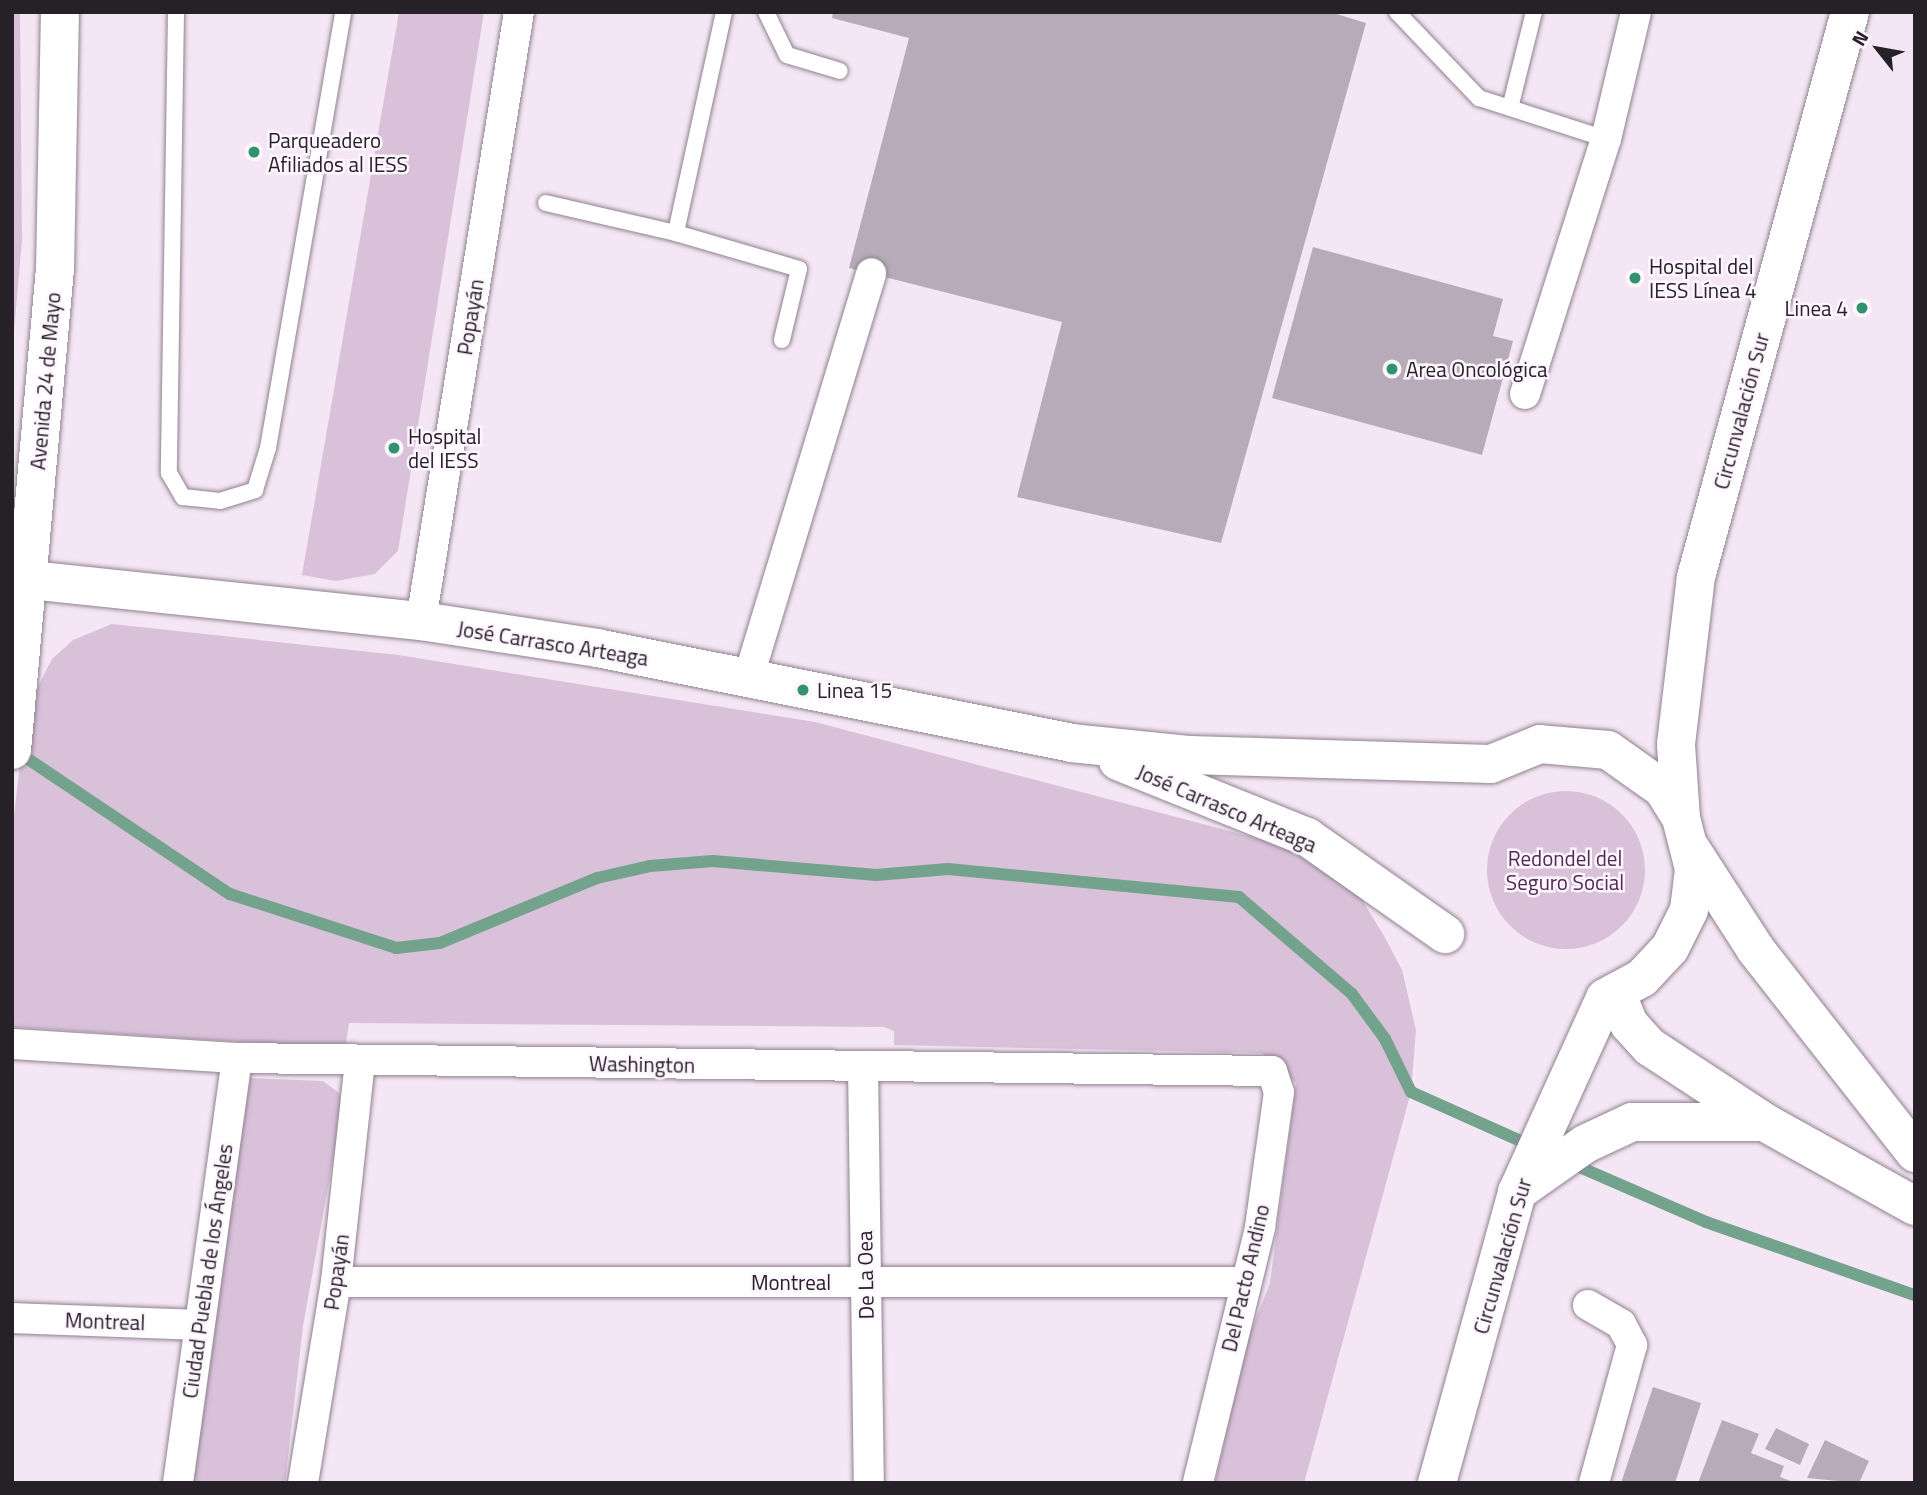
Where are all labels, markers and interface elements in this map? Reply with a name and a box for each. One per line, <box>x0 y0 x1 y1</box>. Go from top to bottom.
north arrow <box>1843 14 1913 84</box>
text: N <box>1844 25 1875 51</box>
place label: Parqueadero Afiliados al IESS <box>268 127 408 177</box>
marker: Parqueadero Afiliados al IESS <box>246 144 262 160</box>
place label: Hospital del IESS Línea 4 <box>1649 253 1757 303</box>
marker: Hospital del IESS Línea 4 <box>1627 270 1643 286</box>
street label: Popayán <box>452 277 488 357</box>
street label: Avenida 24 de Mayo <box>25 291 65 471</box>
place label: Linea 4 <box>1785 295 1848 321</box>
marker: Linea 4 <box>1854 300 1870 316</box>
street label: Circunvalación Sur <box>1708 330 1774 492</box>
place label: Area Oncológica <box>1406 356 1548 382</box>
marker: Area Oncológica <box>1384 361 1400 377</box>
place label: Hospital del IESS <box>408 423 481 473</box>
marker: Hospital del IESS <box>386 440 402 456</box>
street label: José Carrasco Arteaga <box>456 615 650 671</box>
place label: Linea 15 <box>817 677 892 703</box>
marker: Linea 15 <box>795 682 811 698</box>
street label: José Carrasco Arteaga <box>1133 759 1321 857</box>
park label: Redondel del Seguro Social <box>1506 845 1624 895</box>
street label: Washington <box>589 1050 695 1078</box>
street label: Ciudad Puebla de los Ángeles <box>177 1142 237 1400</box>
street label: Circunvalación Sur <box>1468 1175 1536 1337</box>
street label: Del Pacto Andino <box>1216 1202 1274 1354</box>
street label: De La Oea <box>852 1230 878 1320</box>
street label: Popayán <box>318 1232 354 1312</box>
street label: Montreal <box>751 1269 831 1295</box>
street label: Montreal <box>64 1307 146 1335</box>

